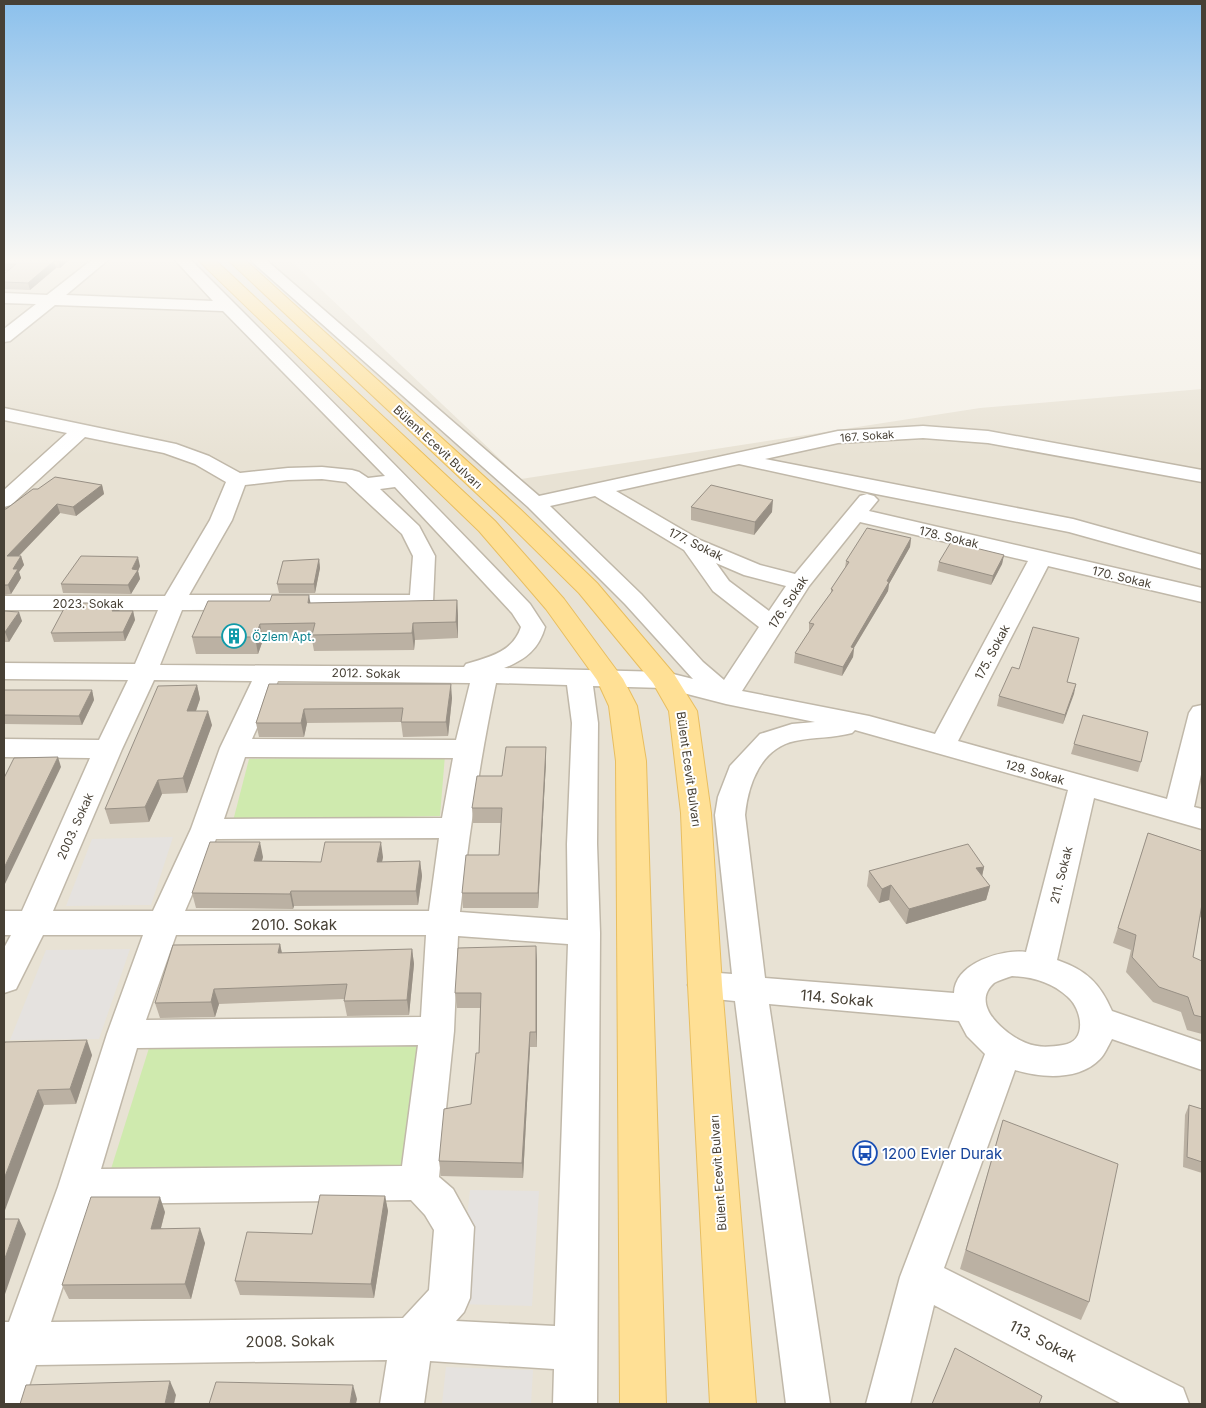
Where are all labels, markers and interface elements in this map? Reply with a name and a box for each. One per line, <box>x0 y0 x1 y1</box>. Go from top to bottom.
street label: Bülent Ecevit Bulvarı <box>390 402 486 492</box>
street label: 167. Sokak <box>839 427 895 445</box>
street label: 178. Sokak <box>918 523 980 551</box>
street label: 177. Sokak <box>666 524 726 564</box>
street label: 170. Sokak <box>1091 563 1154 591</box>
street label: 176. Sokak <box>765 573 811 631</box>
street label: 2023. Sokak <box>53 596 124 611</box>
street label: 175. Sokak <box>971 622 1013 682</box>
building icon: Özlem Apt. <box>221 623 247 649</box>
place label: Özlem Apt. <box>252 629 315 644</box>
street label: 2012. Sokak <box>332 665 401 681</box>
street label: Bülent Ecevit Bulvarı <box>674 711 704 827</box>
street label: 129. Sokak <box>1004 756 1067 788</box>
street label: 2003. Sokak <box>54 790 97 862</box>
street label: 211. Sokak <box>1047 844 1075 905</box>
street label: 2010. Sokak <box>251 915 338 934</box>
street label: 114. Sokak <box>800 985 875 1011</box>
street label: Bülent Ecevit Bulvarı <box>706 1115 730 1231</box>
bus stop icon: 1200 Evler Durak <box>852 1140 878 1166</box>
place label: 1200 Evler Durak <box>882 1144 1003 1163</box>
street label: 113. Sokak <box>1006 1316 1081 1366</box>
street label: 2008. Sokak <box>245 1331 335 1351</box>

